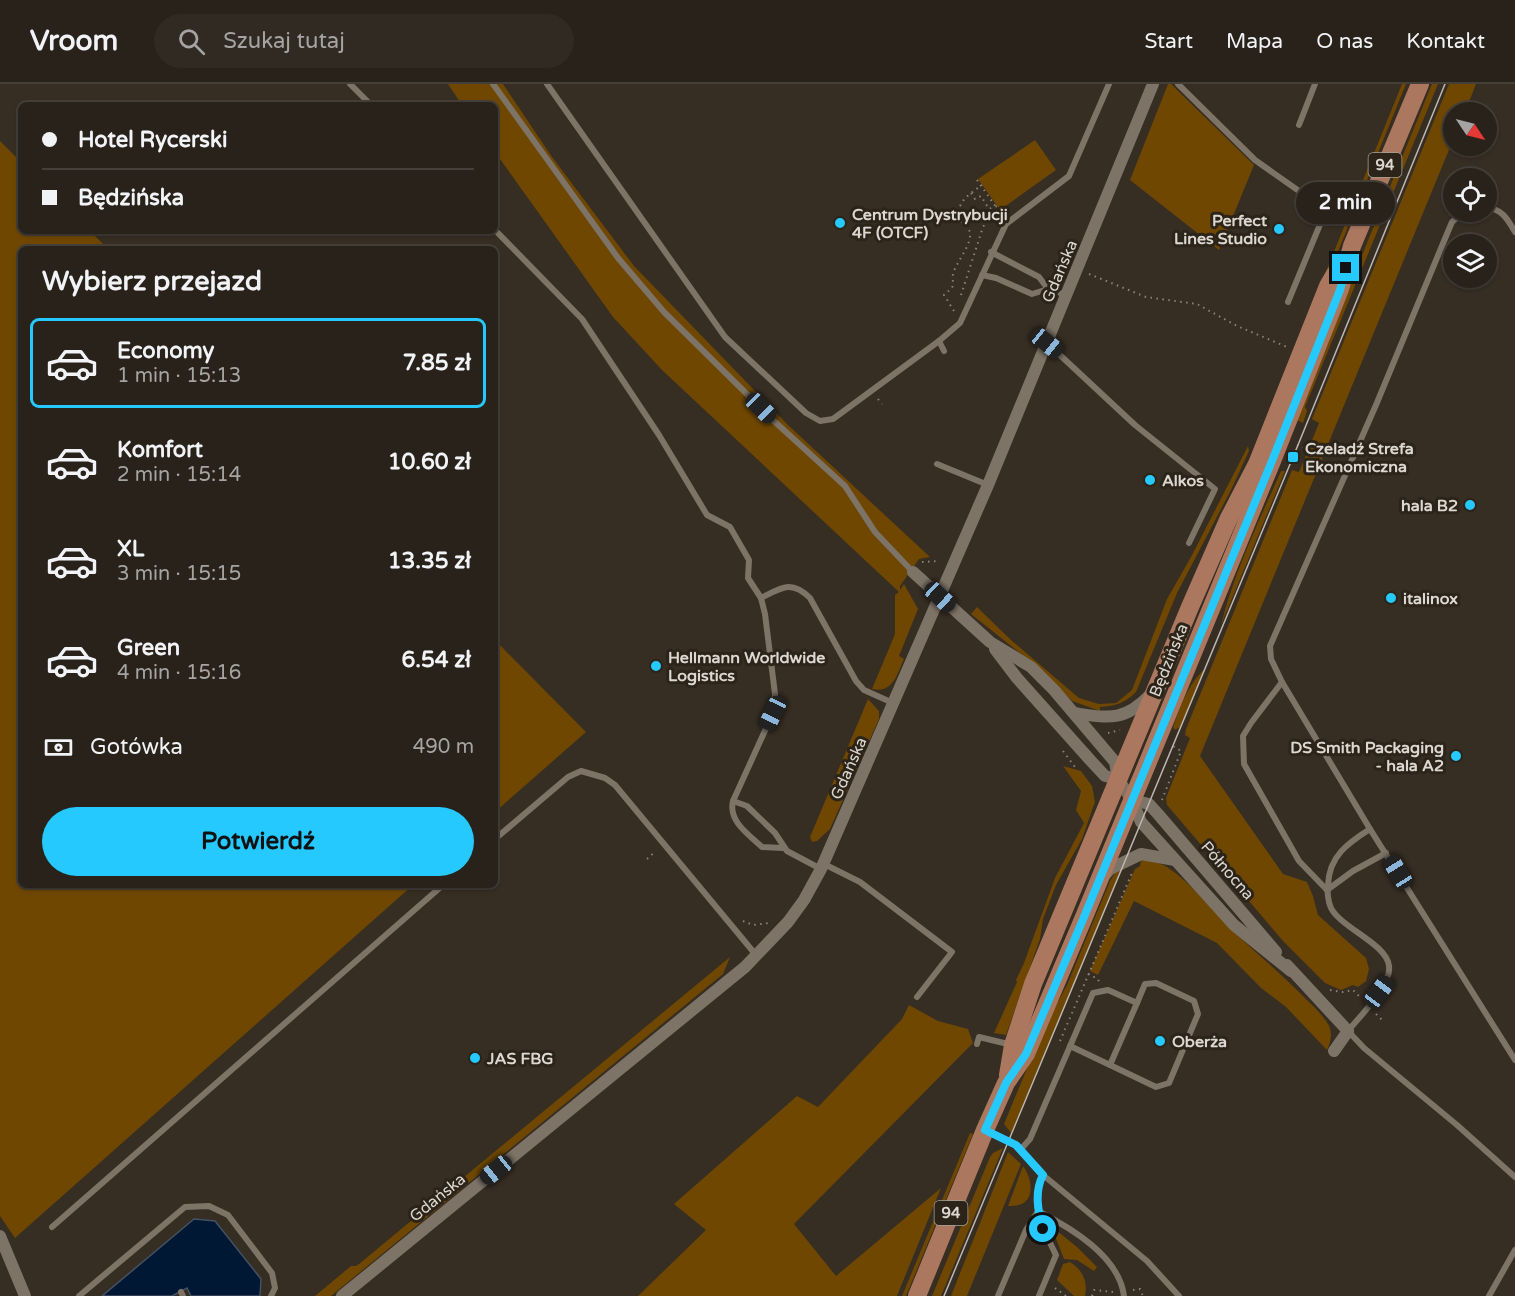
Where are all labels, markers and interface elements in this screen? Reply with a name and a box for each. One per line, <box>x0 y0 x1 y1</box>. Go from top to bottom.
search box <box>154 14 574 68</box>
text: Vroom <box>30 24 118 58</box>
icon: search <box>175 25 208 58</box>
text: Szukaj tutaj <box>223 28 345 54</box>
text: Start <box>1145 29 1193 54</box>
text: Mapa <box>1226 29 1283 54</box>
text: O nas <box>1316 29 1373 54</box>
text: Kontakt <box>1406 29 1485 54</box>
north arrow <box>1443 102 1497 156</box>
map controls <box>1443 102 1497 288</box>
text: Hotel Rycerski <box>78 127 227 153</box>
road number: 94 <box>1368 153 1402 177</box>
button: locate <box>1443 168 1497 222</box>
callout: 2 min <box>1296 181 1396 223</box>
text: Będzińska <box>78 185 184 211</box>
text: 2 min <box>1319 191 1372 215</box>
place label: Centrum Dystrybucji 4F (OTCF) <box>852 205 1008 243</box>
place label: Perfect Lines Studio <box>1174 211 1268 249</box>
marker: Centrum Dystrybucji 4F (OTCF) <box>833 216 847 230</box>
marker: Perfect Lines Studio <box>1272 222 1286 236</box>
button: layers <box>1443 234 1497 288</box>
street label: Gdańska <box>1038 237 1082 306</box>
route end <box>1332 254 1359 281</box>
text: Wybierz przejazd <box>42 265 262 298</box>
car <box>1027 325 1067 361</box>
icon: car <box>45 336 99 390</box>
text: Economy <box>117 338 214 364</box>
text: 7.85 zł <box>403 350 471 376</box>
text: 1 min · 15:13 <box>117 364 241 388</box>
car <box>742 389 780 427</box>
icon: car <box>45 435 99 489</box>
text: Komfort <box>117 437 203 463</box>
place label: Czeladź Strefa Ekonomiczna <box>1305 439 1414 477</box>
text: 10.60 zł <box>388 449 471 475</box>
marker: Czeladź Strefa Ekonomiczna <box>1286 450 1300 464</box>
text: 2 min · 15:14 <box>117 463 241 487</box>
place label: Alkos <box>1162 471 1204 491</box>
marker: Alkos <box>1143 473 1157 487</box>
place label: hala B2 <box>1401 496 1458 516</box>
marker: hala B2 <box>1463 498 1477 512</box>
icon: car <box>45 534 99 588</box>
text: XL <box>117 536 144 562</box>
text: 13.35 zł <box>388 548 471 574</box>
text: 3 min · 15:15 <box>117 562 241 586</box>
car <box>921 578 959 616</box>
place label: italinox <box>1403 589 1458 609</box>
marker: italinox <box>1384 591 1398 605</box>
street label: Będzińska <box>1145 621 1193 700</box>
icon: car <box>45 633 99 687</box>
text: Green <box>117 635 180 661</box>
text: 6.54 zł <box>401 647 471 673</box>
place label: Hellmann Worldwide Logistics <box>668 648 825 686</box>
marker: Hellmann Worldwide Logistics <box>649 659 663 673</box>
text: 4 min · 15:16 <box>117 661 241 685</box>
car <box>757 693 789 733</box>
icon: cash <box>42 731 75 764</box>
text: Gotówka <box>90 734 183 760</box>
street label: Gdańska <box>826 734 872 803</box>
text: 490 m <box>413 735 474 759</box>
place label: DS Smith Packaging - hala A2 <box>1290 738 1444 776</box>
marker: DS Smith Packaging - hala A2 <box>1449 749 1463 763</box>
button: Potwierdź <box>42 807 474 876</box>
street label: Północna <box>1196 837 1258 904</box>
car <box>1381 852 1415 892</box>
car <box>1361 972 1397 1012</box>
place label: Oberża <box>1172 1032 1227 1052</box>
marker: Oberża <box>1153 1034 1167 1048</box>
place label: JAS FBG <box>486 1049 553 1069</box>
marker: JAS FBG <box>468 1051 482 1065</box>
car <box>476 1152 516 1188</box>
street label: Gdańska <box>406 1169 470 1226</box>
road number: 94 <box>934 1201 968 1225</box>
route start <box>1029 1215 1056 1242</box>

